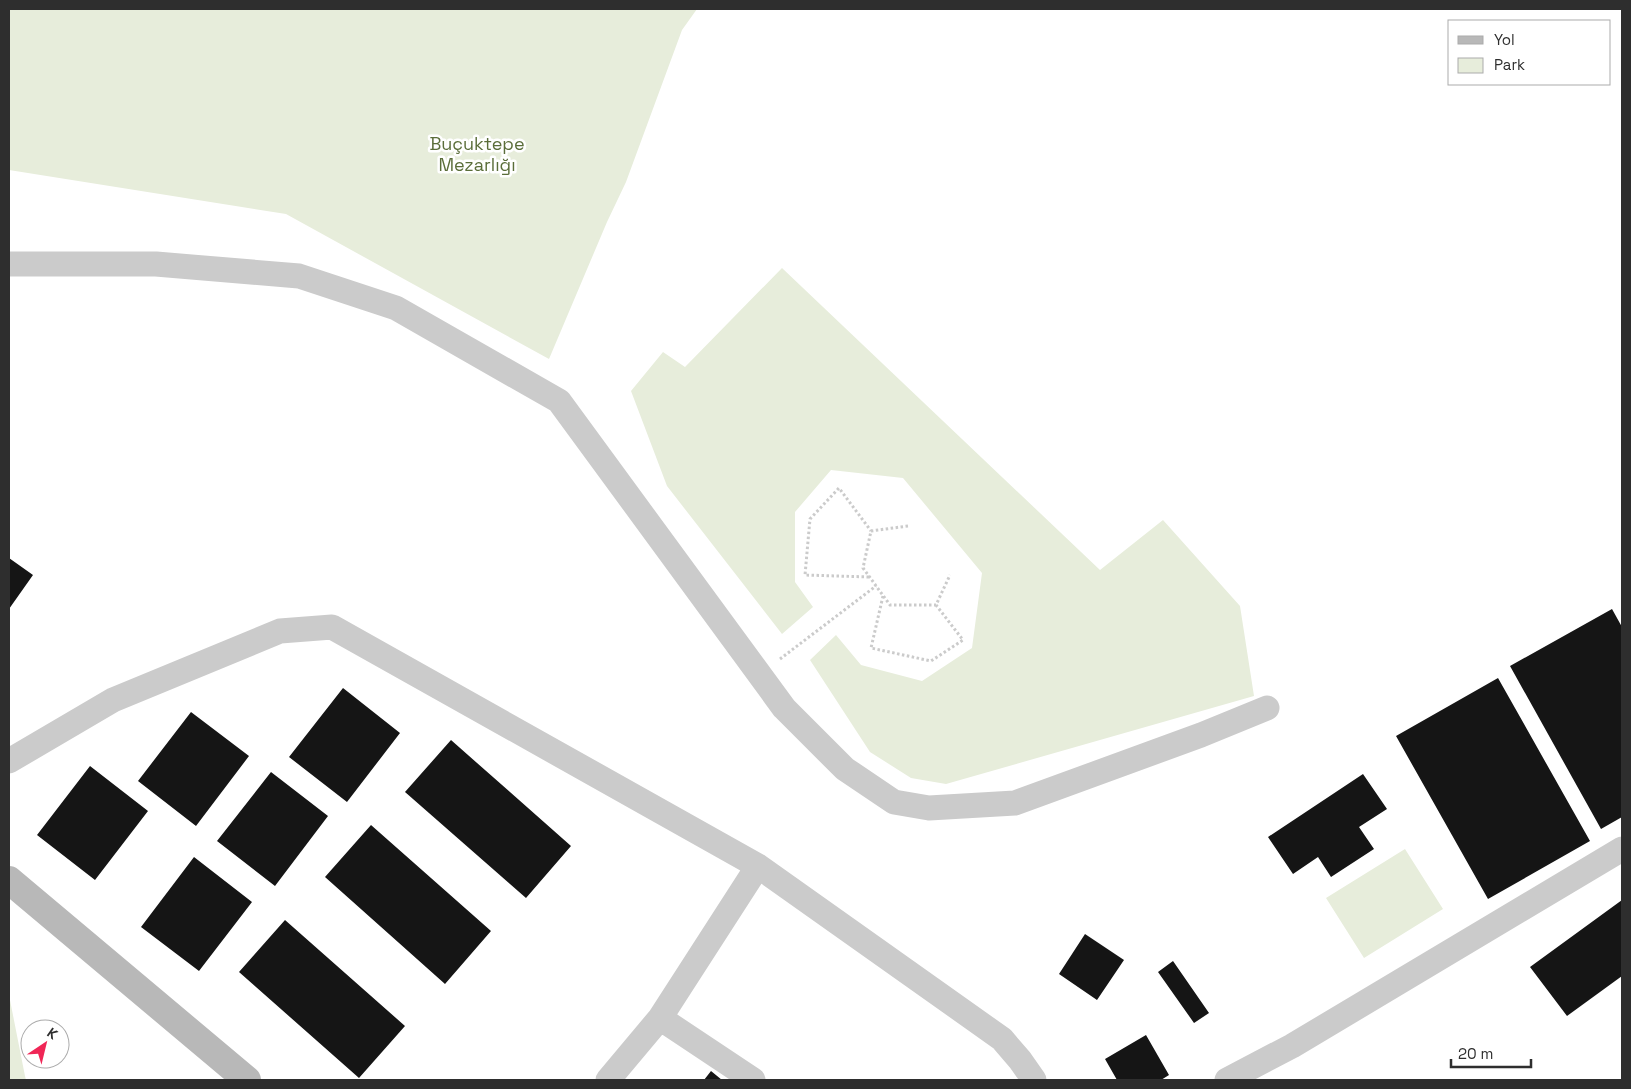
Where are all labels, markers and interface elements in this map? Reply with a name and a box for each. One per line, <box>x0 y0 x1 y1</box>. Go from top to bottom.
legend <box>1448 20 1611 85</box>
text: Yol <box>1494 30 1515 49</box>
text: Park <box>1494 55 1525 74</box>
park label: Buçuktepe Mezarlığı <box>429 132 525 176</box>
north arrow <box>20 1019 70 1069</box>
text: K <box>44 1023 61 1043</box>
scale bar <box>1451 1036 1531 1068</box>
text: 20 m <box>1458 1044 1493 1063</box>

